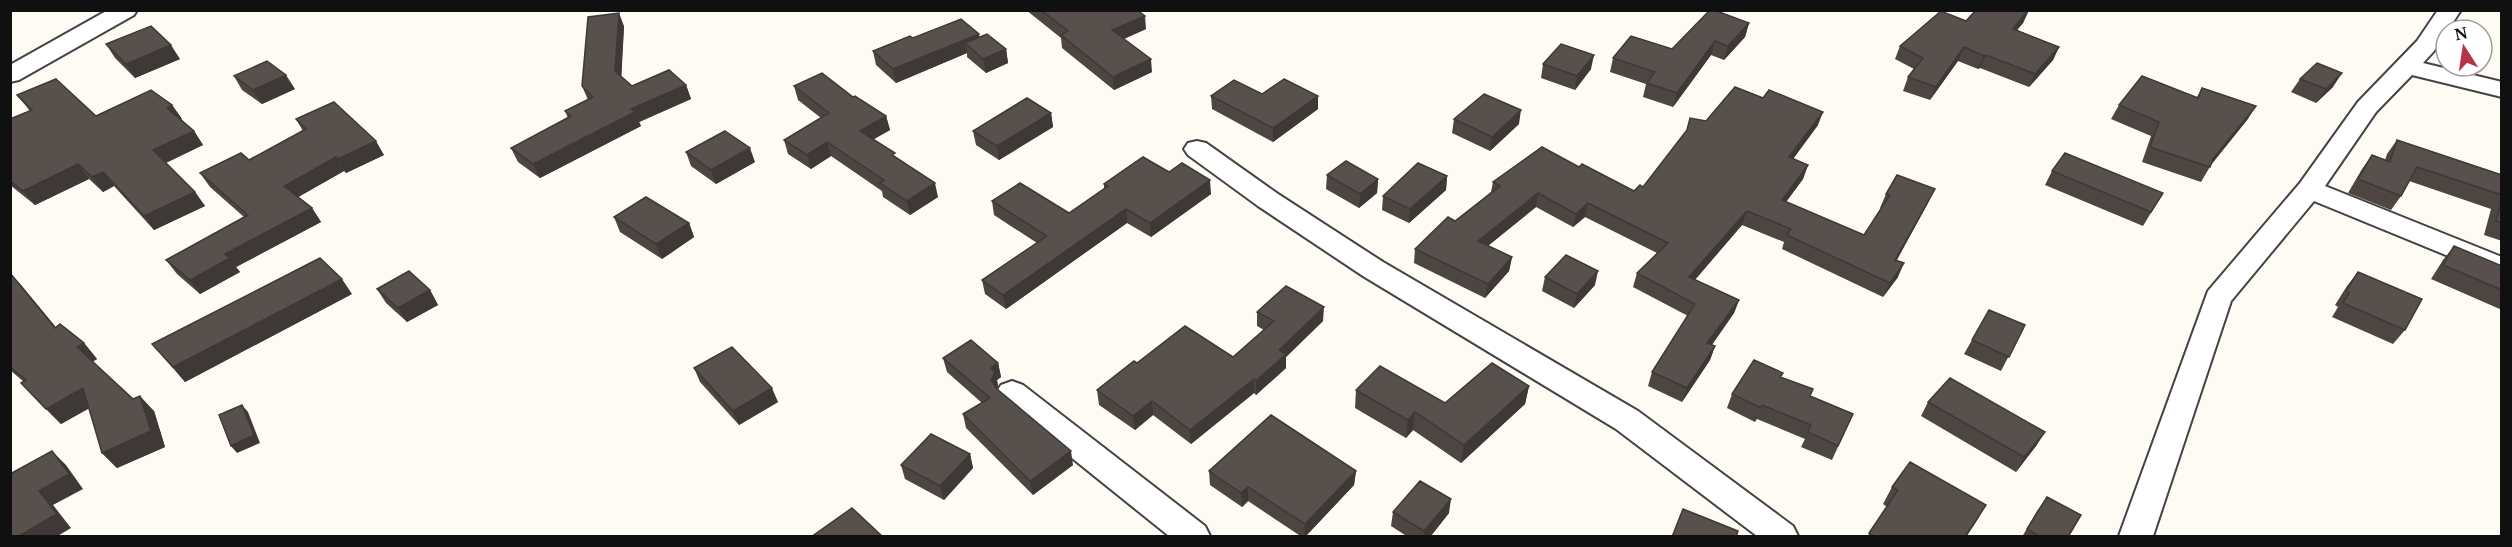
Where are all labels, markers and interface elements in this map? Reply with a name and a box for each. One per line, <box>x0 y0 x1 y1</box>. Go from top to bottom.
north arrow <box>2434 18 2494 78</box>
text: N <box>2452 21 2470 45</box>

